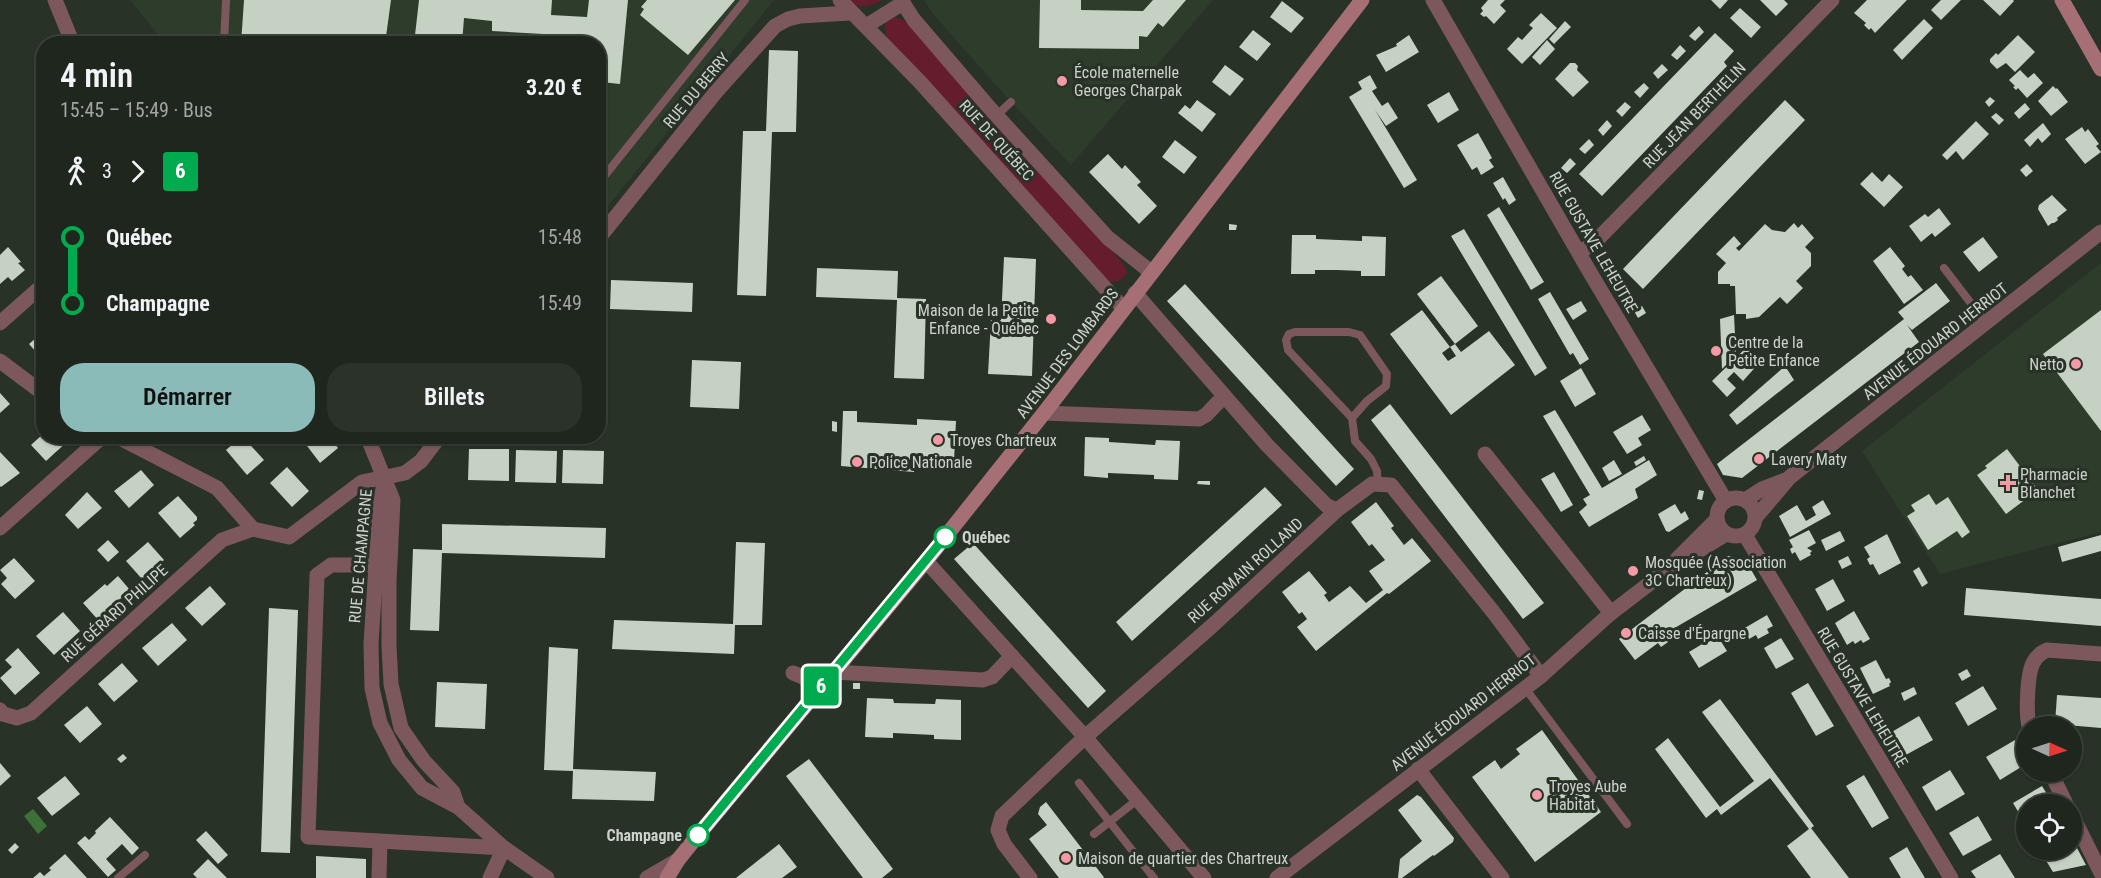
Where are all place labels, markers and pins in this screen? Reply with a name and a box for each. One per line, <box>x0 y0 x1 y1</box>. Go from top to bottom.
place label: École maternelle Georges Charpak <box>1074 63 1183 100</box>
marker: École maternelle Georges Charpak <box>1055 74 1069 88</box>
place label: Maison de la Petite Enfance - Québec <box>918 301 1039 338</box>
marker: Maison de la Petite Enfance - Québec <box>1044 312 1058 326</box>
place label: Centre de la Petite Enfance <box>1728 333 1820 370</box>
marker: Centre de la Petite Enfance <box>1709 344 1723 358</box>
place label: Netto <box>2029 355 2064 374</box>
marker: Netto <box>2069 357 2083 371</box>
place label: Troyes Chartreux <box>950 431 1057 450</box>
marker: Troyes Chartreux <box>931 433 945 447</box>
place label: Lavery Maty <box>1771 450 1847 469</box>
marker: Lavery Maty <box>1752 452 1766 466</box>
place label: Police Nationale <box>869 453 972 472</box>
marker: Police Nationale <box>850 455 864 469</box>
place label: Pharmacie Blanchet <box>2020 465 2087 502</box>
marker: Pharmacie Blanchet <box>2001 476 2015 490</box>
marker: Québec <box>934 526 956 548</box>
place label: Québec <box>962 528 1010 547</box>
place label: Mosquée (Association 3C Chartreux) <box>1645 553 1787 590</box>
marker: Mosquée (Association 3C Chartreux) <box>1626 564 1640 578</box>
place label: Caisse d'Épargne <box>1638 624 1746 643</box>
marker: Caisse d'Épargne <box>1619 626 1633 640</box>
place label: Troyes Aube Habitat <box>1549 777 1627 814</box>
marker: Troyes Aube Habitat <box>1530 788 1544 802</box>
marker: Champagne <box>687 824 709 846</box>
place label: Champagne <box>607 826 682 845</box>
place label: Maison de quartier des Chartreux <box>1078 849 1288 868</box>
marker: Maison de quartier des Chartreux <box>1059 851 1073 865</box>

